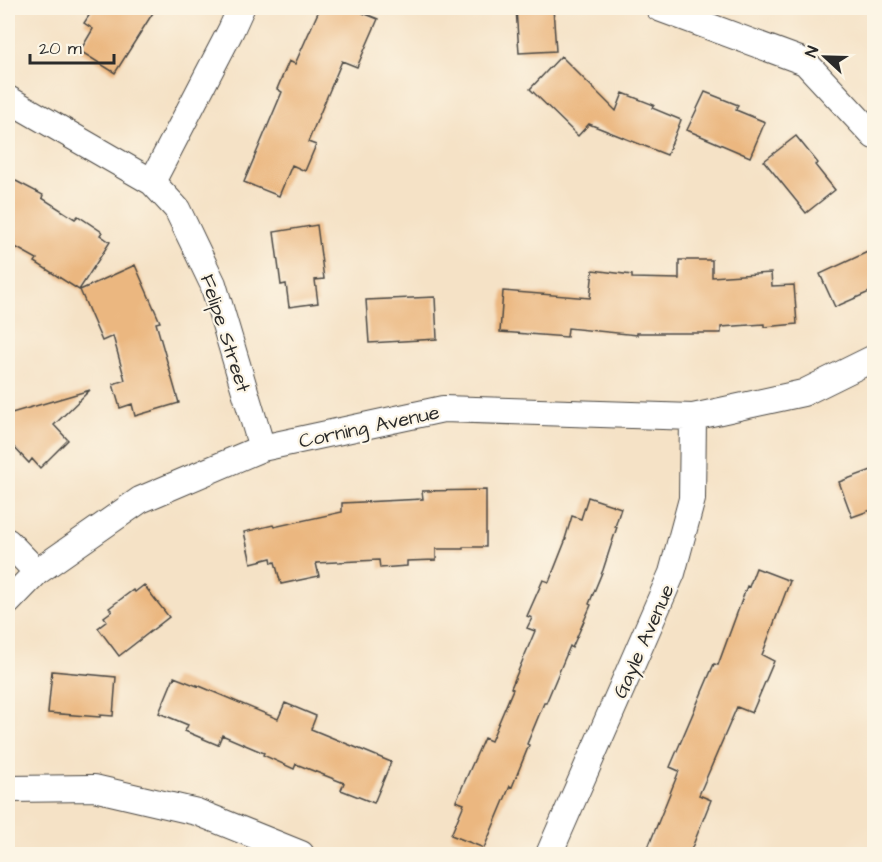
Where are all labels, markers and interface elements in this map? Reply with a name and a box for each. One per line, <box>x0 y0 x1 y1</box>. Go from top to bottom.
scale bar <box>30 27 114 65</box>
north arrow <box>795 27 855 87</box>
text: 20 m <box>39 36 82 61</box>
text: N <box>800 43 824 61</box>
street label: Felipe Street <box>193 271 257 396</box>
street label: Corning Avenue <box>296 398 442 456</box>
street label: Gayle Avenue <box>606 580 682 703</box>

